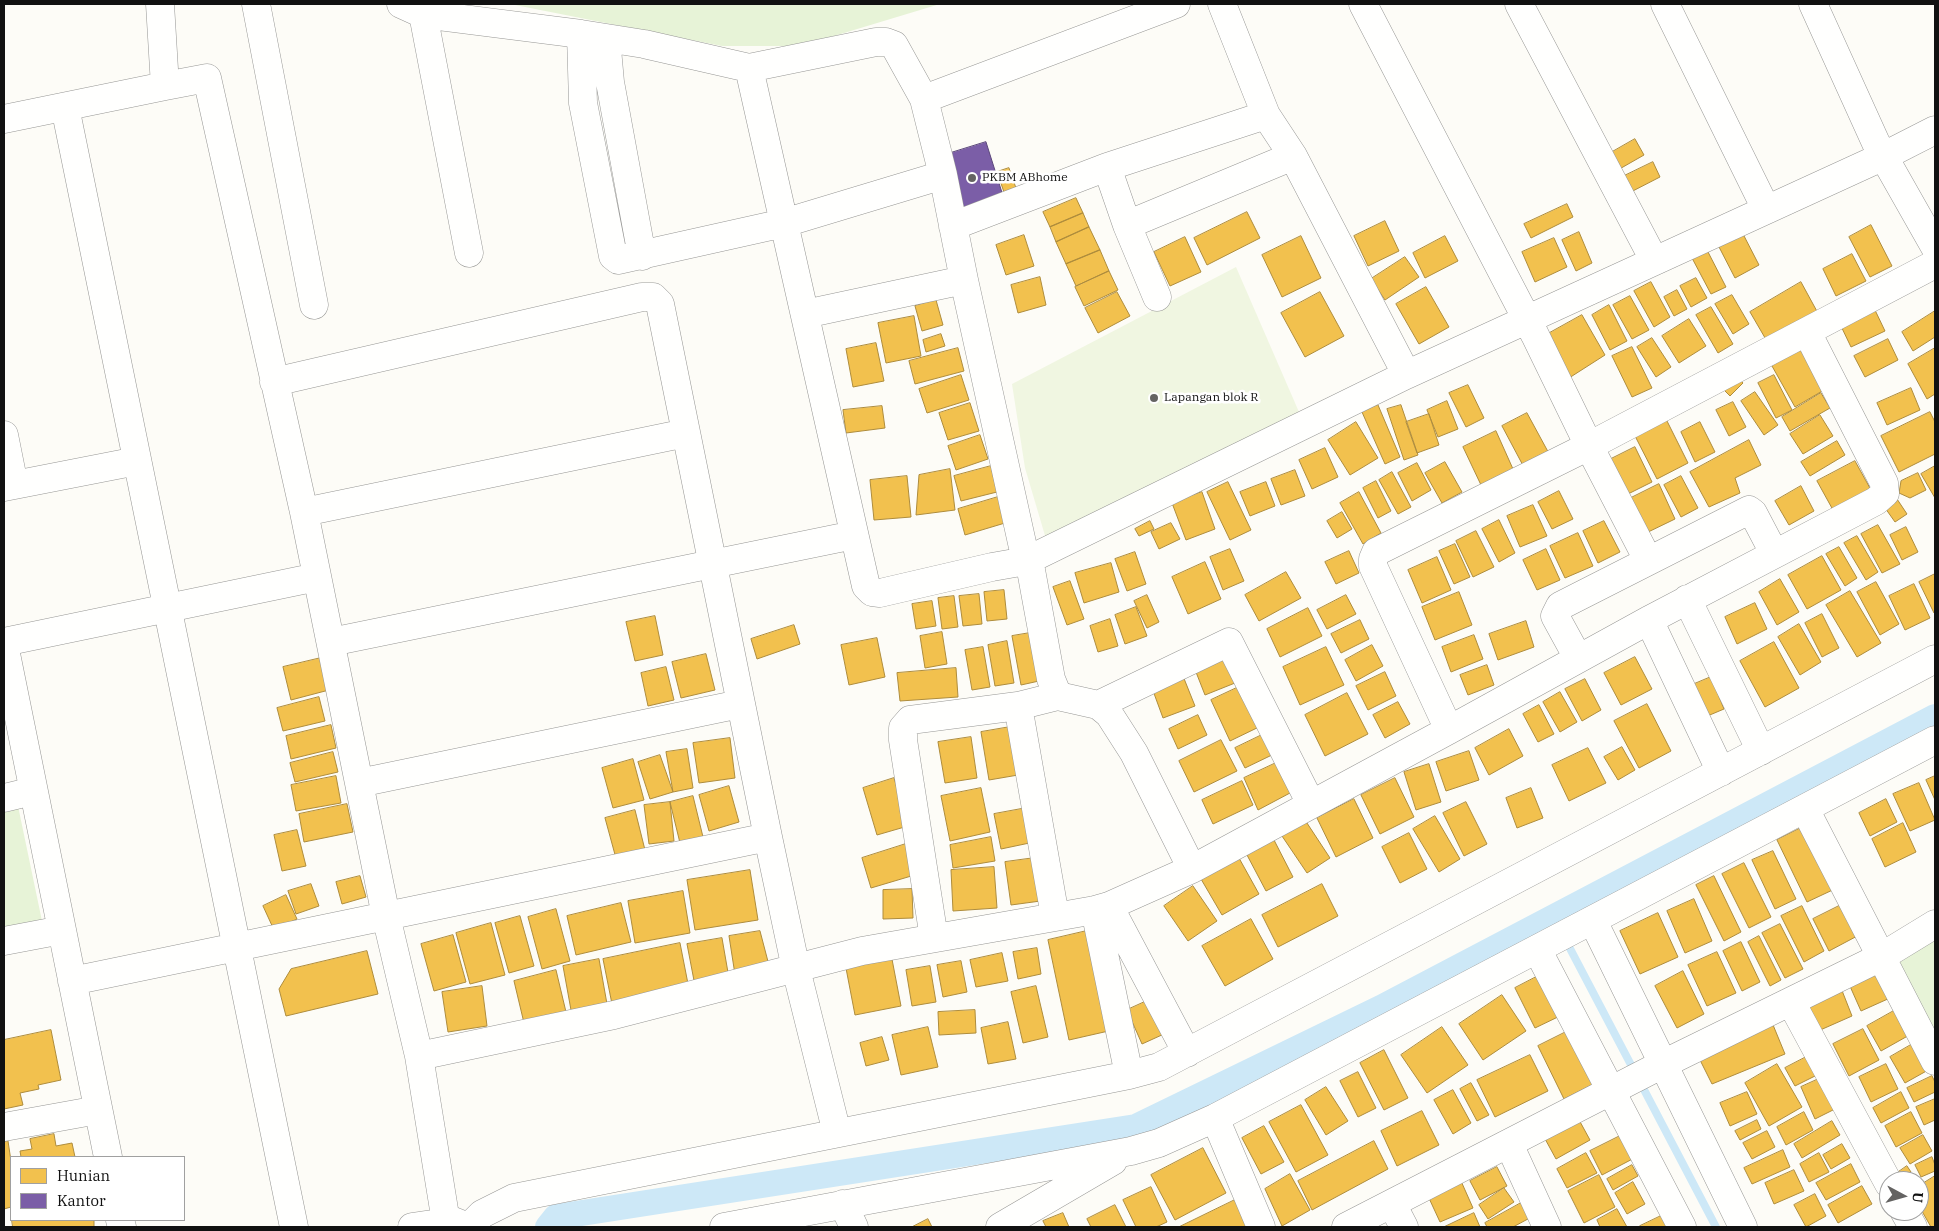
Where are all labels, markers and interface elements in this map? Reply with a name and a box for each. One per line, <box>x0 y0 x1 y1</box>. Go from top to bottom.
place label: PKBM ABhome <box>982 171 1068 185</box>
marker: PKBM ABhome <box>966 172 978 184</box>
place label: Lapangan blok R <box>1164 391 1258 405</box>
marker: Lapangan blok R <box>1148 392 1160 404</box>
legend <box>10 1156 185 1221</box>
text: Hunian <box>57 1166 110 1185</box>
north arrow <box>1879 1171 1929 1221</box>
text: Kantor <box>57 1191 106 1210</box>
text: U <box>1908 1191 1927 1204</box>

